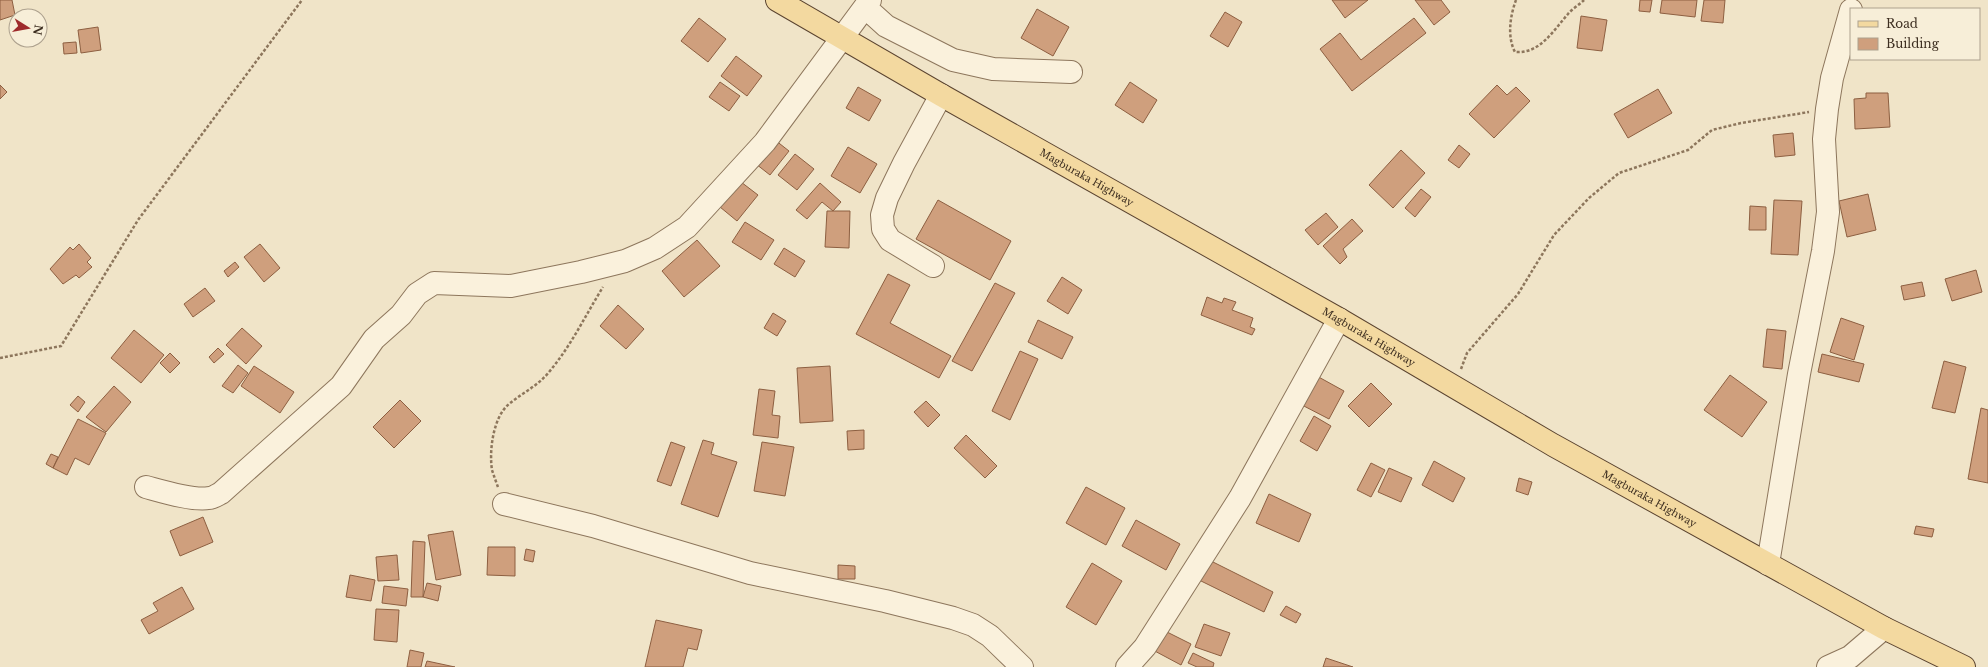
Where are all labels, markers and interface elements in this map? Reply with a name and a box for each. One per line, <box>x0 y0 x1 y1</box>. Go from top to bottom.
north arrow <box>8 8 48 48</box>
legend <box>1850 8 1980 60</box>
text: Road <box>1886 16 1918 31</box>
text: N <box>30 23 46 37</box>
text: Building <box>1886 36 1940 51</box>
street label: Magburaka Highway <box>1037 146 1137 210</box>
street label: Magburaka Highway <box>1320 305 1418 370</box>
street label: Magburaka Highway <box>1600 468 1699 531</box>

